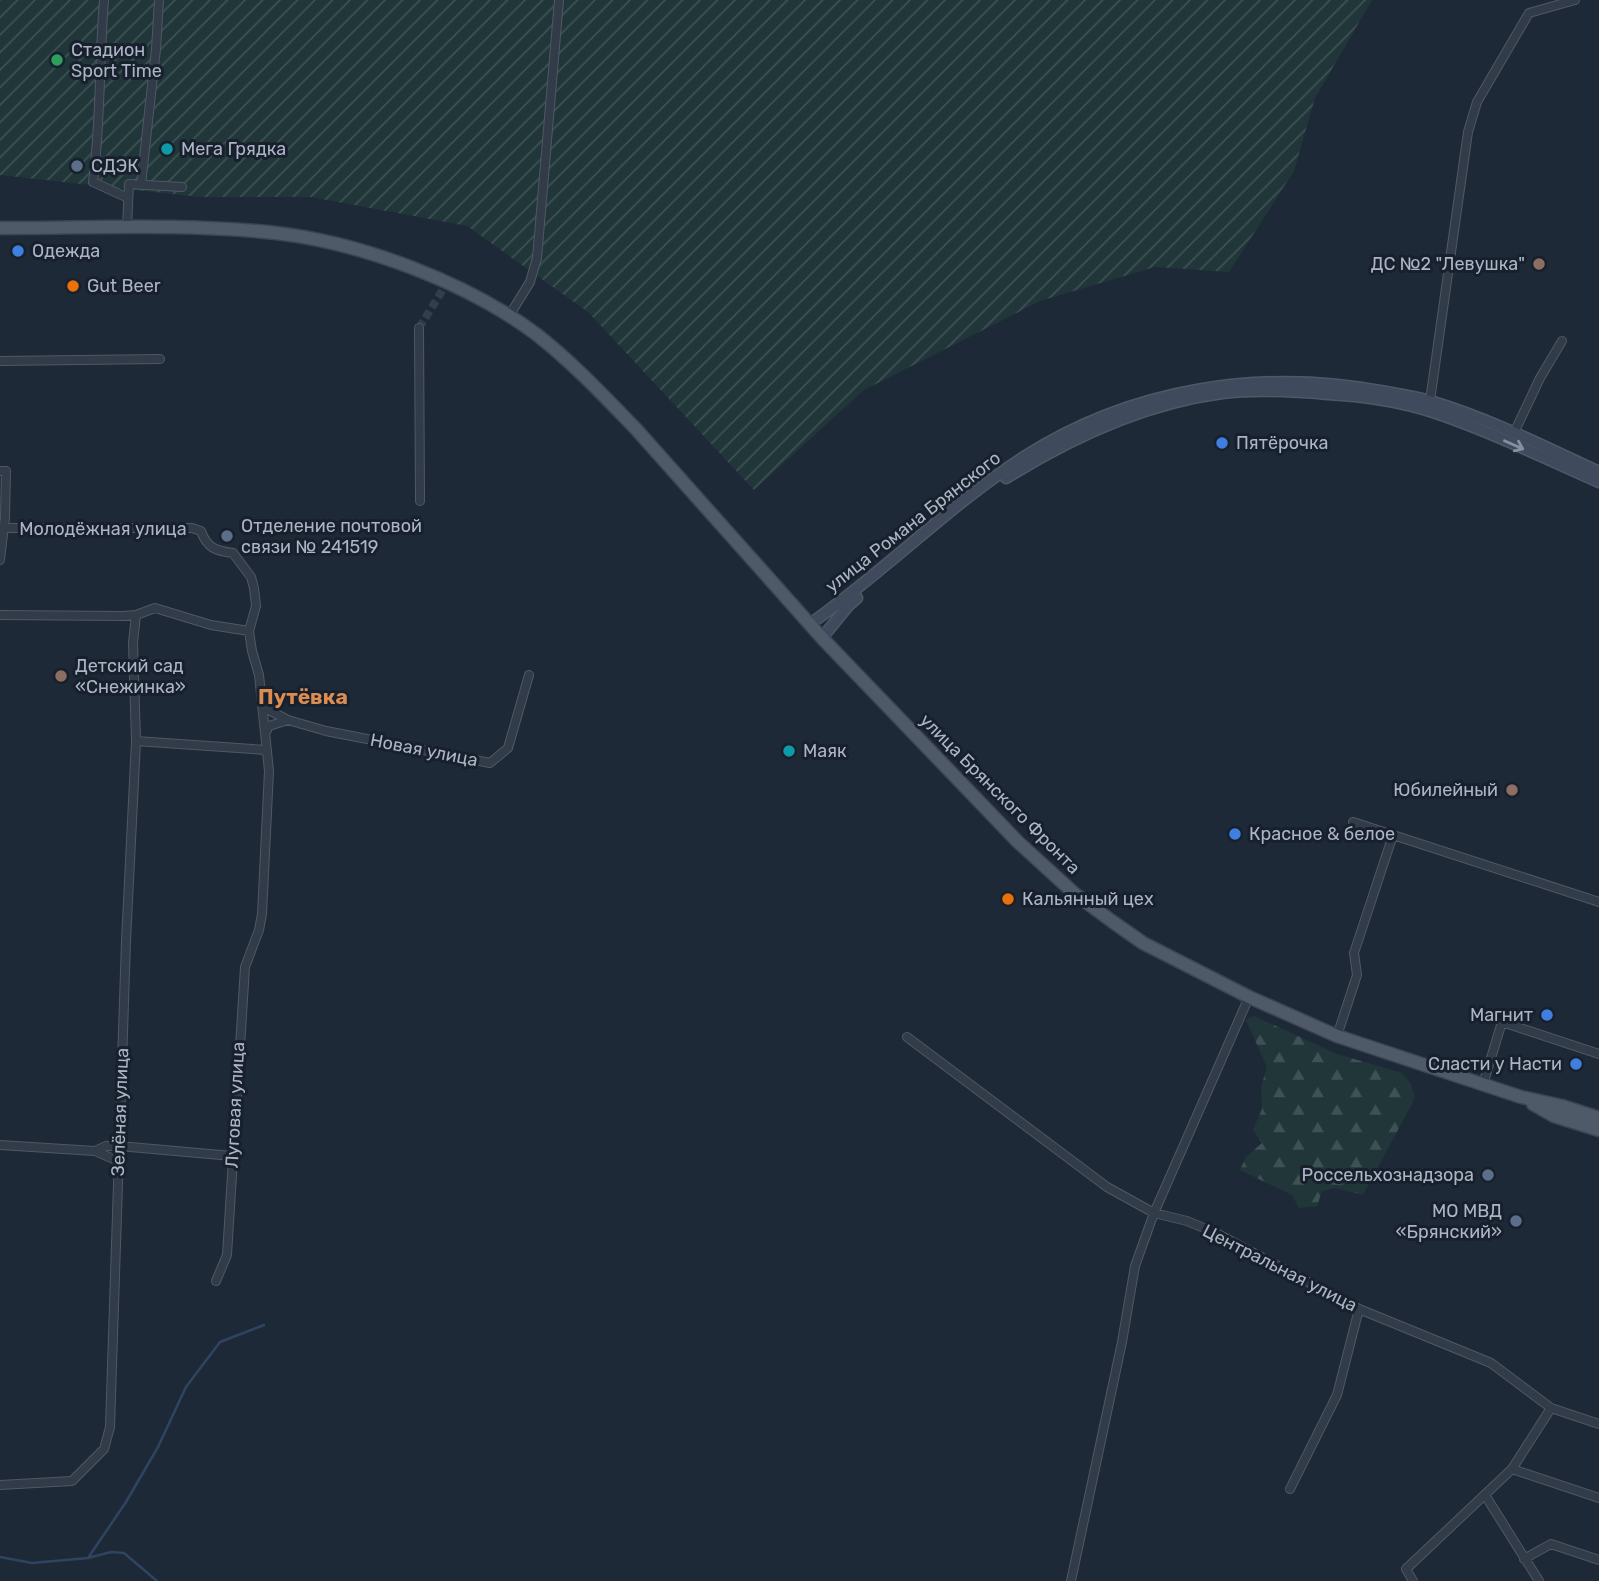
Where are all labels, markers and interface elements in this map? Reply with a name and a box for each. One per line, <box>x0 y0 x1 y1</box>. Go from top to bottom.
place label: Стадион Sport Time <box>71 39 162 82</box>
marker: Стадион Sport Time <box>49 52 65 68</box>
place label: Мега Грядка <box>181 138 286 160</box>
marker: Мега Грядка <box>159 141 175 157</box>
place label: СДЭК <box>91 155 139 177</box>
marker: СДЭК <box>69 158 85 174</box>
place label: Одежда <box>32 240 100 262</box>
marker: Одежда <box>10 243 26 259</box>
place label: ДС №2 "Левушка" <box>1371 253 1525 275</box>
marker: ДС №2 "Левушка" <box>1531 256 1547 272</box>
place label: Gut Beer <box>87 275 161 297</box>
marker: Gut Beer <box>65 278 81 294</box>
place label: Пятёрочка <box>1236 432 1329 454</box>
marker: Пятёрочка <box>1214 435 1230 451</box>
one-way arrow <box>1503 439 1525 452</box>
street label: улица Романа Брянского <box>821 447 1005 597</box>
place label: Отделение почтовой связи № 241519 <box>241 515 422 558</box>
street label: Молодёжная улица <box>19 518 187 540</box>
marker: Отделение почтовой связи № 241519 <box>219 528 235 544</box>
place label: Детский сад «Снежинка» <box>75 655 186 698</box>
marker: Детский сад «Снежинка» <box>53 668 69 684</box>
district label: Путёвка <box>258 684 348 709</box>
street label: улица Брянского Фронта <box>915 709 1085 879</box>
street label: Новая улица <box>368 729 480 771</box>
place label: Маяк <box>803 740 847 762</box>
marker: Маяк <box>781 743 797 759</box>
place label: Юбилейный <box>1393 779 1498 801</box>
marker: Юбилейный <box>1504 782 1520 798</box>
place label: Красное & белое <box>1249 823 1395 845</box>
marker: Красное & белое <box>1227 826 1243 842</box>
place label: Кальянный цех <box>1022 888 1154 910</box>
marker: Кальянный цех <box>1000 891 1016 907</box>
place label: Магнит <box>1470 1004 1533 1026</box>
marker: Магнит <box>1539 1007 1555 1023</box>
street label: Луговая улица <box>221 1041 249 1169</box>
street label: Зелёная улица <box>107 1047 133 1177</box>
place label: Сласти у Насти <box>1428 1053 1562 1075</box>
marker: Сласти у Насти <box>1568 1056 1584 1072</box>
place label: Россельхознадзора <box>1302 1164 1474 1186</box>
marker: Россельхознадзора <box>1480 1167 1496 1183</box>
place label: МО МВД «Брянский» <box>1396 1200 1502 1243</box>
marker: МО МВД «Брянский» <box>1508 1213 1524 1229</box>
street label: Центральная улица <box>1199 1220 1361 1316</box>

